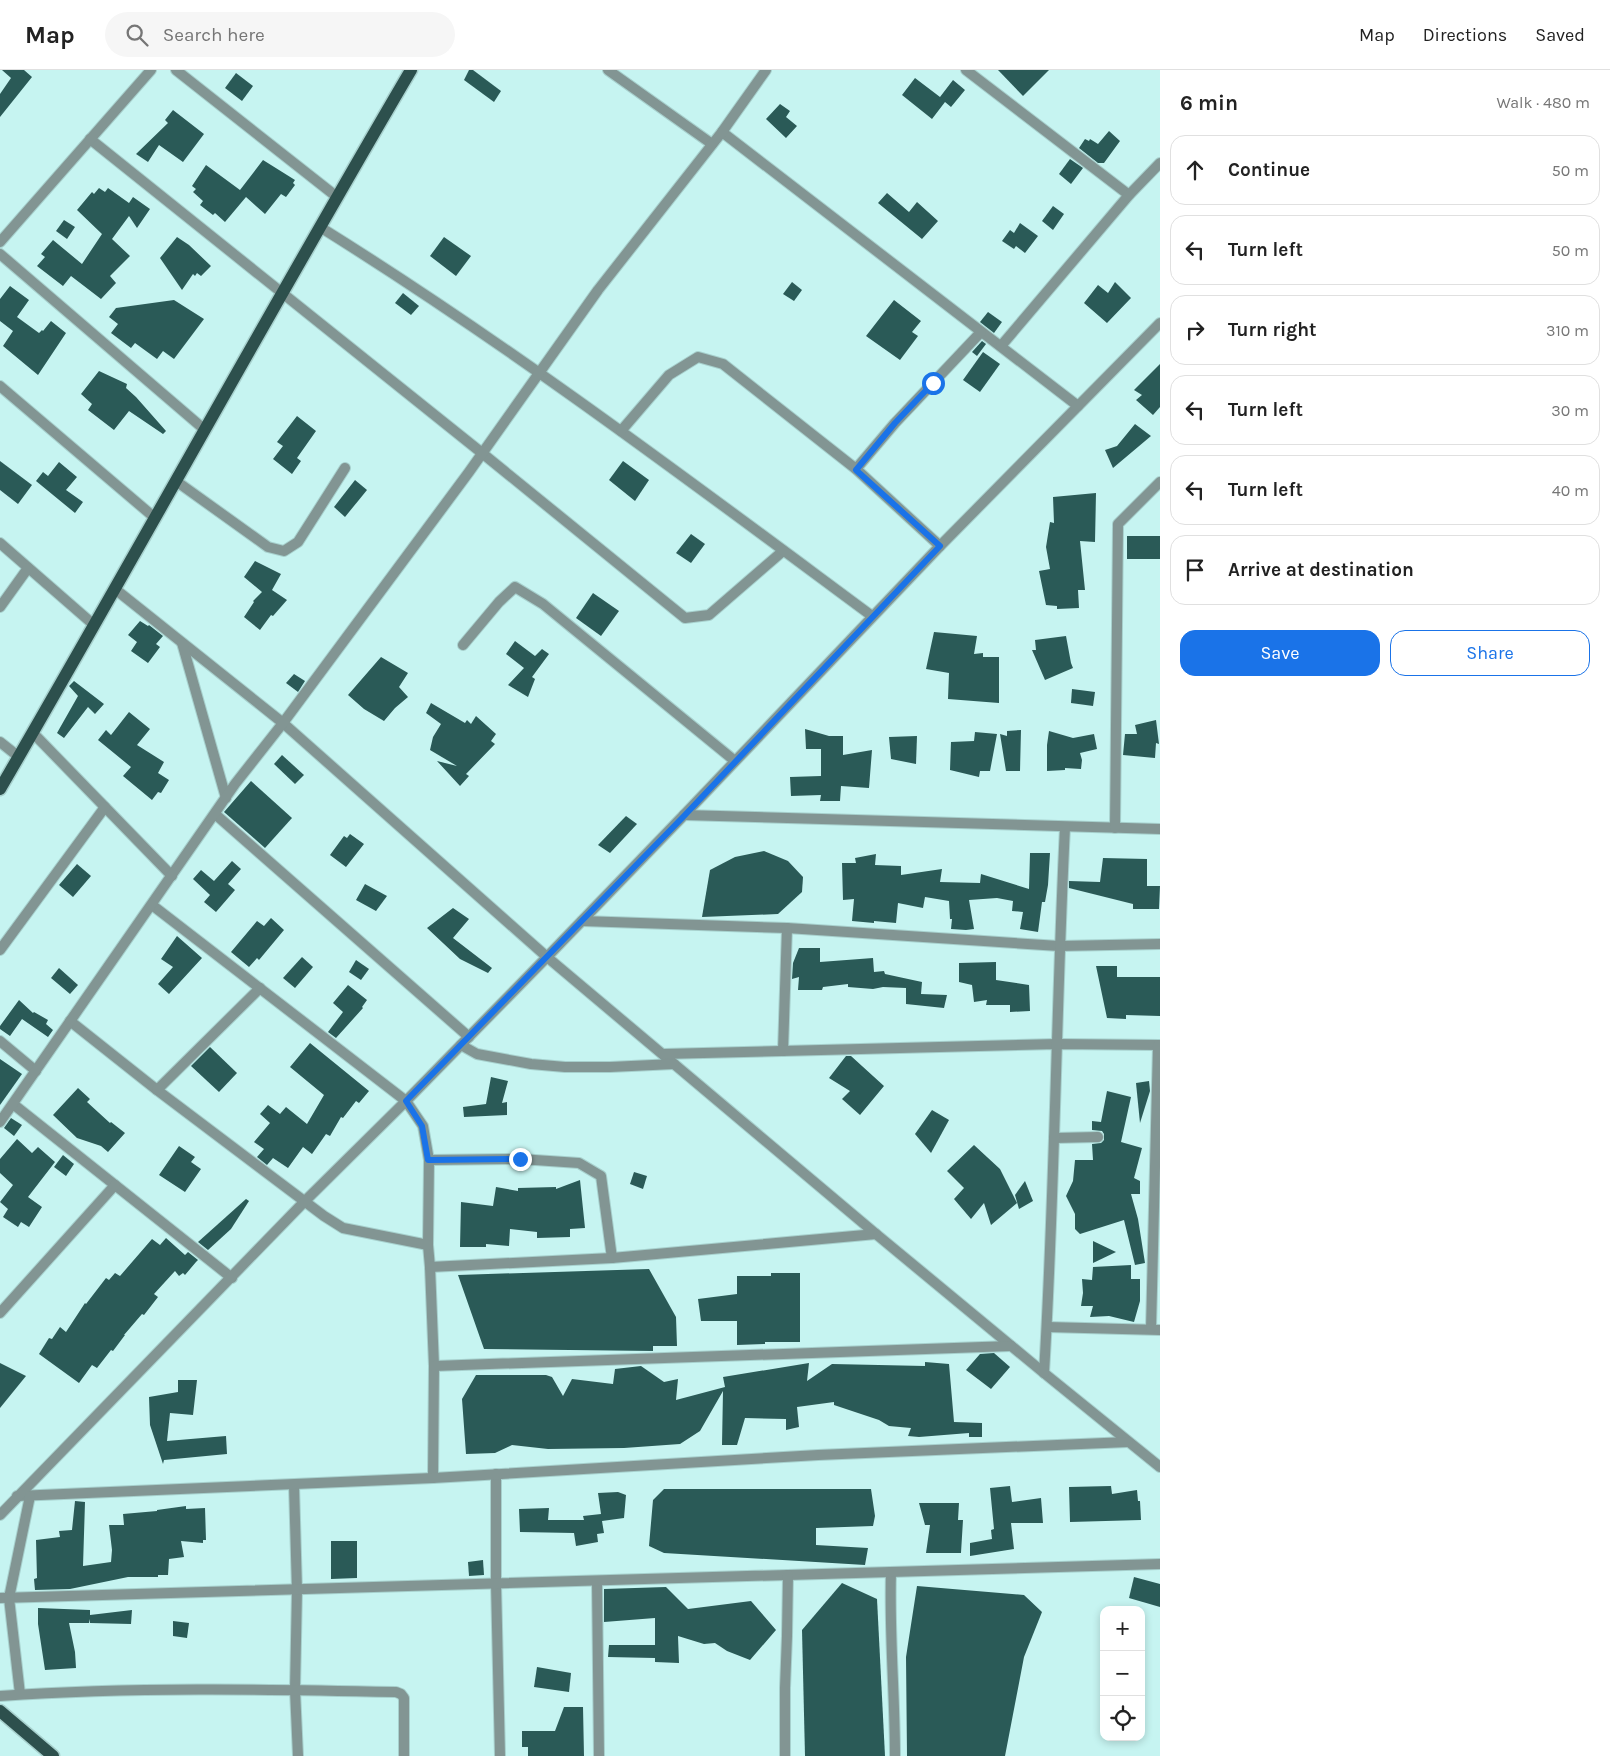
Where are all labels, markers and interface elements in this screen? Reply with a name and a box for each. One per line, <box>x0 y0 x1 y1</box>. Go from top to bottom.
search box <box>105 12 455 57</box>
text: Map <box>25 21 75 49</box>
icon: search <box>123 21 151 49</box>
text: Search here <box>163 24 265 46</box>
text: Map <box>1359 24 1395 46</box>
text: Directions <box>1423 24 1507 46</box>
text: Saved <box>1535 24 1585 46</box>
text: 6 min <box>1180 91 1238 115</box>
text: Walk · 480 m <box>1496 93 1590 112</box>
icon: ahead <box>1181 156 1209 184</box>
text: Continue <box>1228 159 1310 181</box>
text: 50 m <box>1552 161 1589 180</box>
icon: left <box>1181 236 1209 264</box>
text: Turn left <box>1228 239 1303 261</box>
text: 50 m <box>1552 241 1589 260</box>
icon: right <box>1181 316 1209 344</box>
text: Turn right <box>1228 319 1317 341</box>
text: 310 m <box>1546 321 1589 340</box>
route start <box>922 372 945 395</box>
icon: left <box>1181 396 1209 424</box>
text: Turn left <box>1228 399 1303 421</box>
text: 30 m <box>1551 401 1589 420</box>
icon: left <box>1181 476 1209 504</box>
text: Turn left <box>1228 479 1303 501</box>
text: 40 m <box>1552 481 1589 500</box>
icon: arrive <box>1181 556 1209 584</box>
text: Arrive at destination <box>1228 559 1414 581</box>
button: Save <box>1180 630 1380 676</box>
button: Share <box>1390 630 1590 676</box>
route end <box>509 1148 532 1171</box>
map controls <box>1100 1606 1145 1741</box>
button: + <box>1100 1606 1145 1651</box>
button: − <box>1100 1651 1145 1696</box>
button: locate <box>1100 1696 1145 1741</box>

